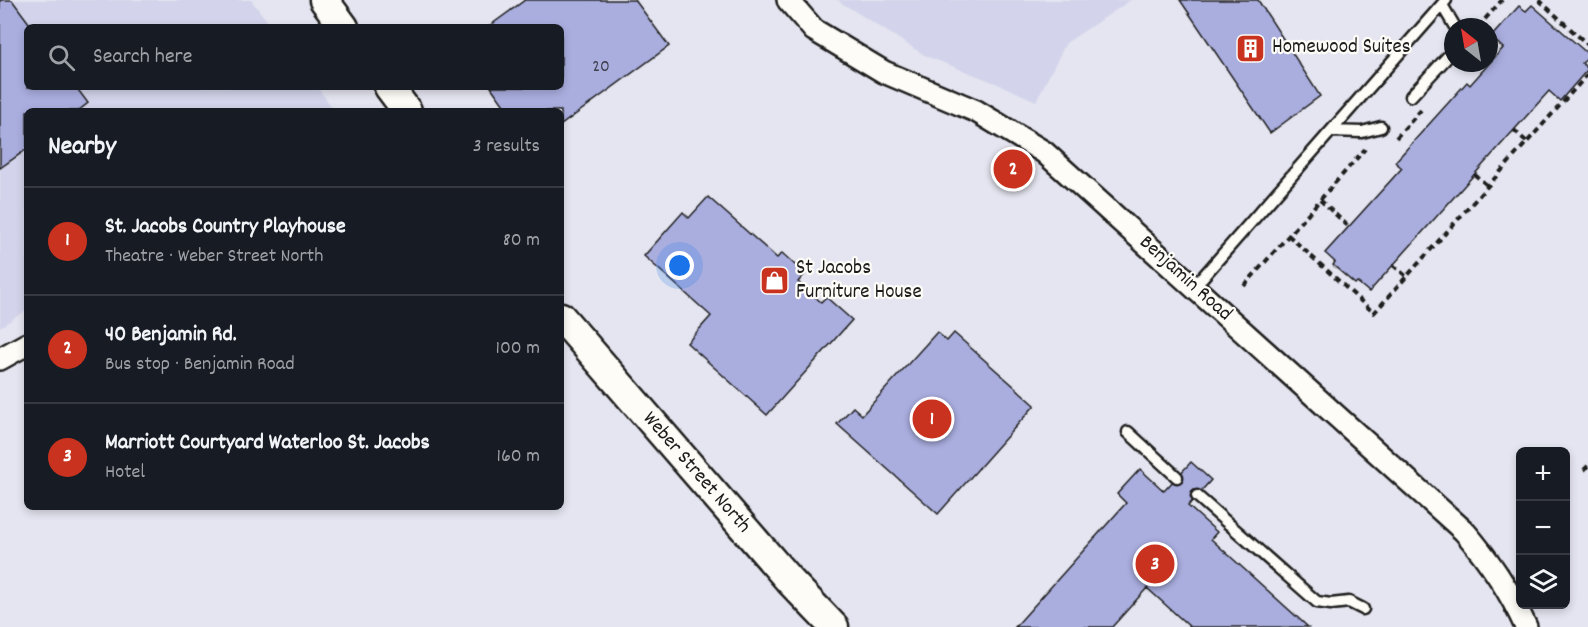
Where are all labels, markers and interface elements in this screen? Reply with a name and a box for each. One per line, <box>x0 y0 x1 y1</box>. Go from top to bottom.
north arrow <box>1444 18 1498 72</box>
search box <box>24 24 564 90</box>
building icon: Homewood Suites <box>1235 32 1267 64</box>
place label: Homewood Suites <box>1272 33 1411 63</box>
icon: search <box>45 41 78 74</box>
text: Search here <box>93 42 192 73</box>
house number: 20 <box>592 55 610 80</box>
text: Nearby <box>48 129 116 166</box>
text: 3 results <box>473 133 540 161</box>
pin: 2 <box>994 146 1032 192</box>
text: St. Jacobs Country Playhouse <box>105 212 346 243</box>
text: 1 <box>65 227 70 255</box>
text: 80 m <box>503 227 540 255</box>
street label: Benjamin Road <box>1132 229 1238 329</box>
text: Theatre · Weber Street North <box>105 243 323 271</box>
your location <box>665 251 694 280</box>
place label: St Jacobs Furniture House <box>796 254 922 308</box>
shop icon: St Jacobs Furniture House <box>759 265 791 297</box>
text: 40 Benjamin Rd. <box>105 320 237 351</box>
text: 2 <box>63 335 72 363</box>
text: 100 m <box>496 335 540 363</box>
text: Bus stop · Benjamin Road <box>105 351 295 379</box>
pin: 1 <box>912 396 952 442</box>
street label: Weber Street North <box>635 405 757 541</box>
text: Marriott Courtyard Waterloo St. Jacobs <box>105 428 430 459</box>
text: 3 <box>63 443 72 471</box>
text: 160 m <box>497 443 540 471</box>
map controls <box>1516 447 1570 609</box>
button: + <box>1516 447 1570 501</box>
text: Hotel <box>105 459 145 487</box>
button: − <box>1516 501 1570 555</box>
pin: 3 <box>1136 542 1174 586</box>
button: layers <box>1516 555 1570 609</box>

